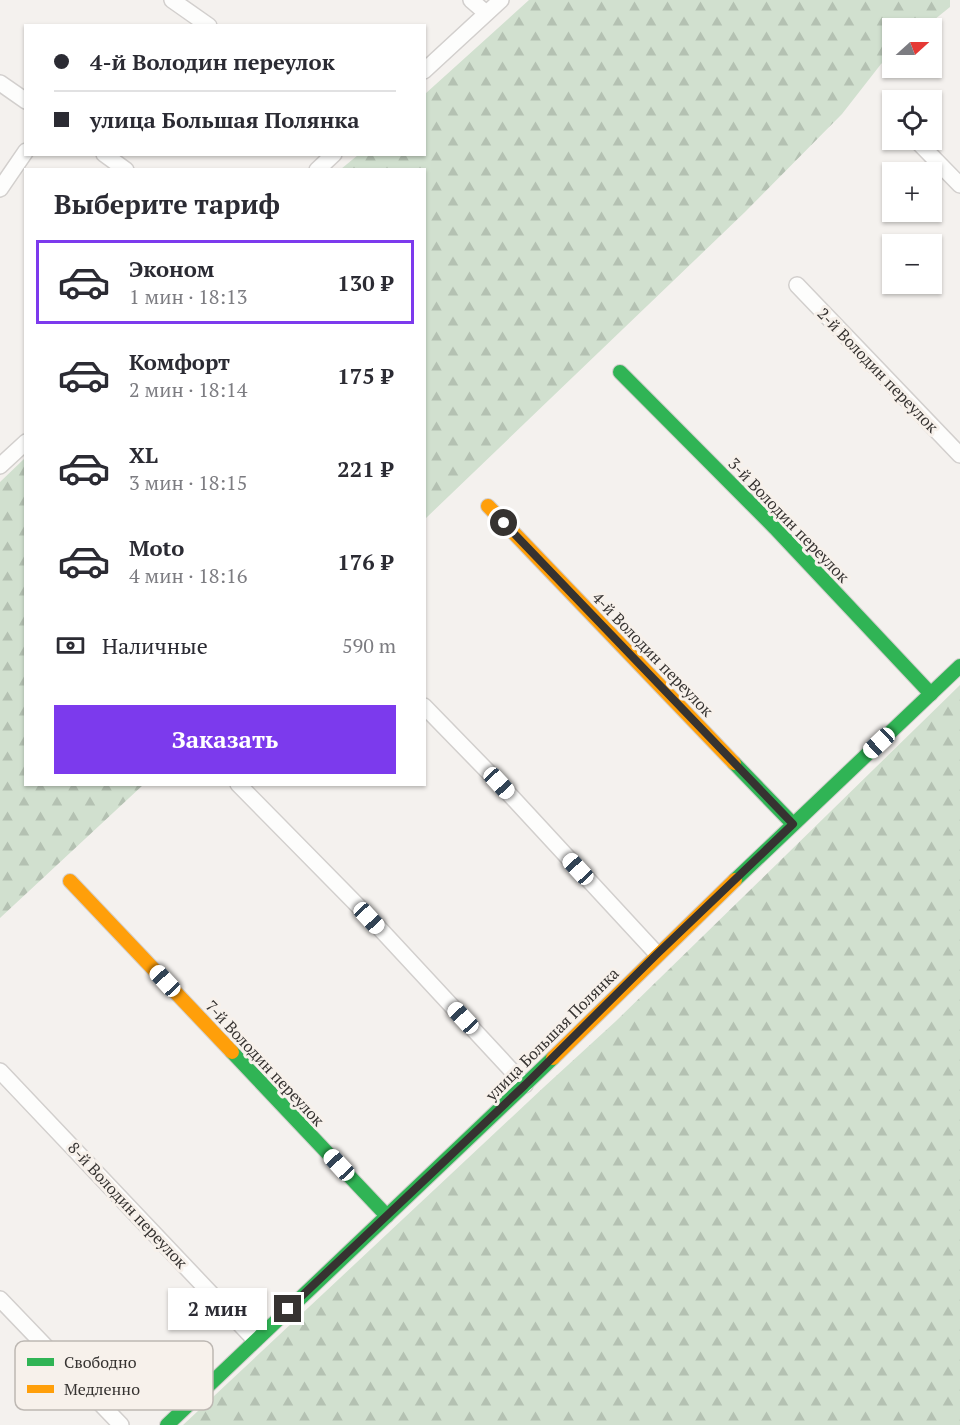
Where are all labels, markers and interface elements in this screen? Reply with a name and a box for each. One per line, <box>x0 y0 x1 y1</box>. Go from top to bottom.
north arrow <box>882 18 942 78</box>
map controls <box>882 18 942 294</box>
text: 4-й Володин переулок <box>90 47 335 76</box>
button: locate <box>882 90 942 150</box>
text: улица Большая Полянка <box>90 105 360 134</box>
button: + <box>882 162 942 222</box>
text: Выберите тариф <box>54 186 280 222</box>
button: − <box>882 234 942 294</box>
text: Эконом <box>129 254 214 283</box>
icon: car <box>57 255 111 309</box>
text: 130 ₽ <box>337 268 393 297</box>
text: 1 мин · 18:13 <box>129 283 247 310</box>
street label: 2-й Володин переулок <box>813 303 944 437</box>
text: Комфорт <box>129 347 230 376</box>
icon: car <box>57 348 111 402</box>
text: 175 ₽ <box>337 361 393 390</box>
text: 2 мин · 18:14 <box>129 376 247 403</box>
text: XL <box>129 440 158 469</box>
icon: car <box>57 441 111 495</box>
street label: 3-й Володин переулок <box>724 453 855 587</box>
text: 221 ₽ <box>337 454 393 483</box>
text: 3 мин · 18:15 <box>129 469 247 496</box>
route start <box>490 509 517 536</box>
text: Moto <box>129 533 184 562</box>
icon: car <box>57 534 111 588</box>
text: 176 ₽ <box>337 547 393 576</box>
text: 4 мин · 18:16 <box>129 562 247 589</box>
street label: 4-й Володин переулок <box>588 587 719 721</box>
icon: cash <box>54 629 87 662</box>
text: Наличные <box>102 631 208 660</box>
text: 590 m <box>342 632 396 659</box>
button: Заказать <box>54 705 396 774</box>
car <box>860 724 898 762</box>
car <box>480 764 518 802</box>
car <box>559 850 597 888</box>
car <box>350 899 388 937</box>
car <box>146 962 184 1000</box>
street label: улица Большая Полянка <box>480 962 624 1106</box>
street label: 7-й Володин переулок <box>201 995 329 1131</box>
car <box>444 999 482 1037</box>
street label: 8-й Володин переулок <box>63 1137 193 1273</box>
car <box>320 1146 358 1184</box>
callout: 2 мин <box>168 1288 267 1330</box>
text: 2 мин <box>188 1295 247 1322</box>
route end <box>274 1295 301 1322</box>
legend <box>15 1341 213 1410</box>
text: Свободно <box>64 1351 137 1373</box>
text: Медленно <box>64 1378 140 1400</box>

